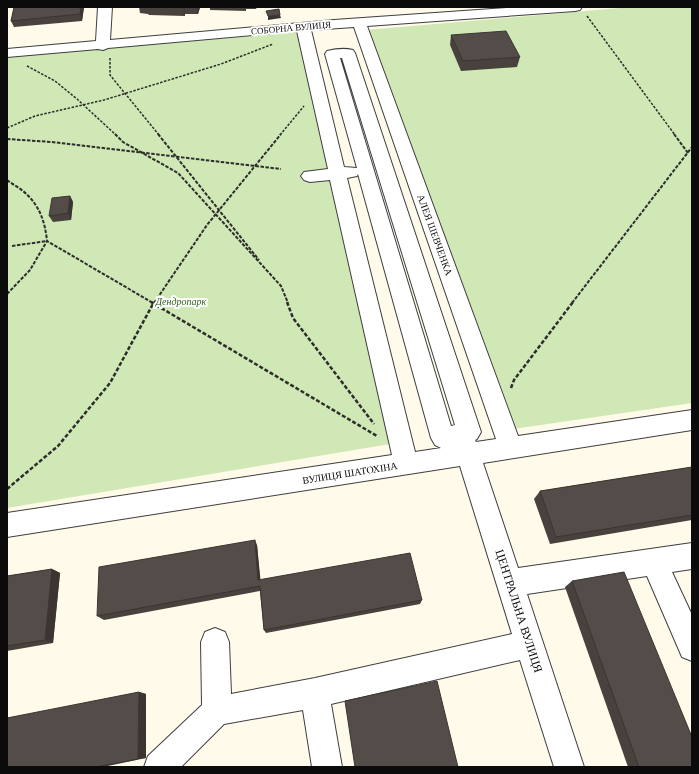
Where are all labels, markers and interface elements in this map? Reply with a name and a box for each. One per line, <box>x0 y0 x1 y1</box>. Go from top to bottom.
street label: СОБОРНА ВУЛИЦЯ <box>251 20 331 36</box>
street label: АЛЕЯ ШЕВЧЕНКА <box>415 193 455 278</box>
park label: Дендропарк <box>155 296 207 307</box>
street label: ВУЛИЦЯ ШАТОХІНА <box>302 460 399 486</box>
street label: ЦЕНТРАЛЬНА ВУЛИЦЯ <box>492 548 546 674</box>

